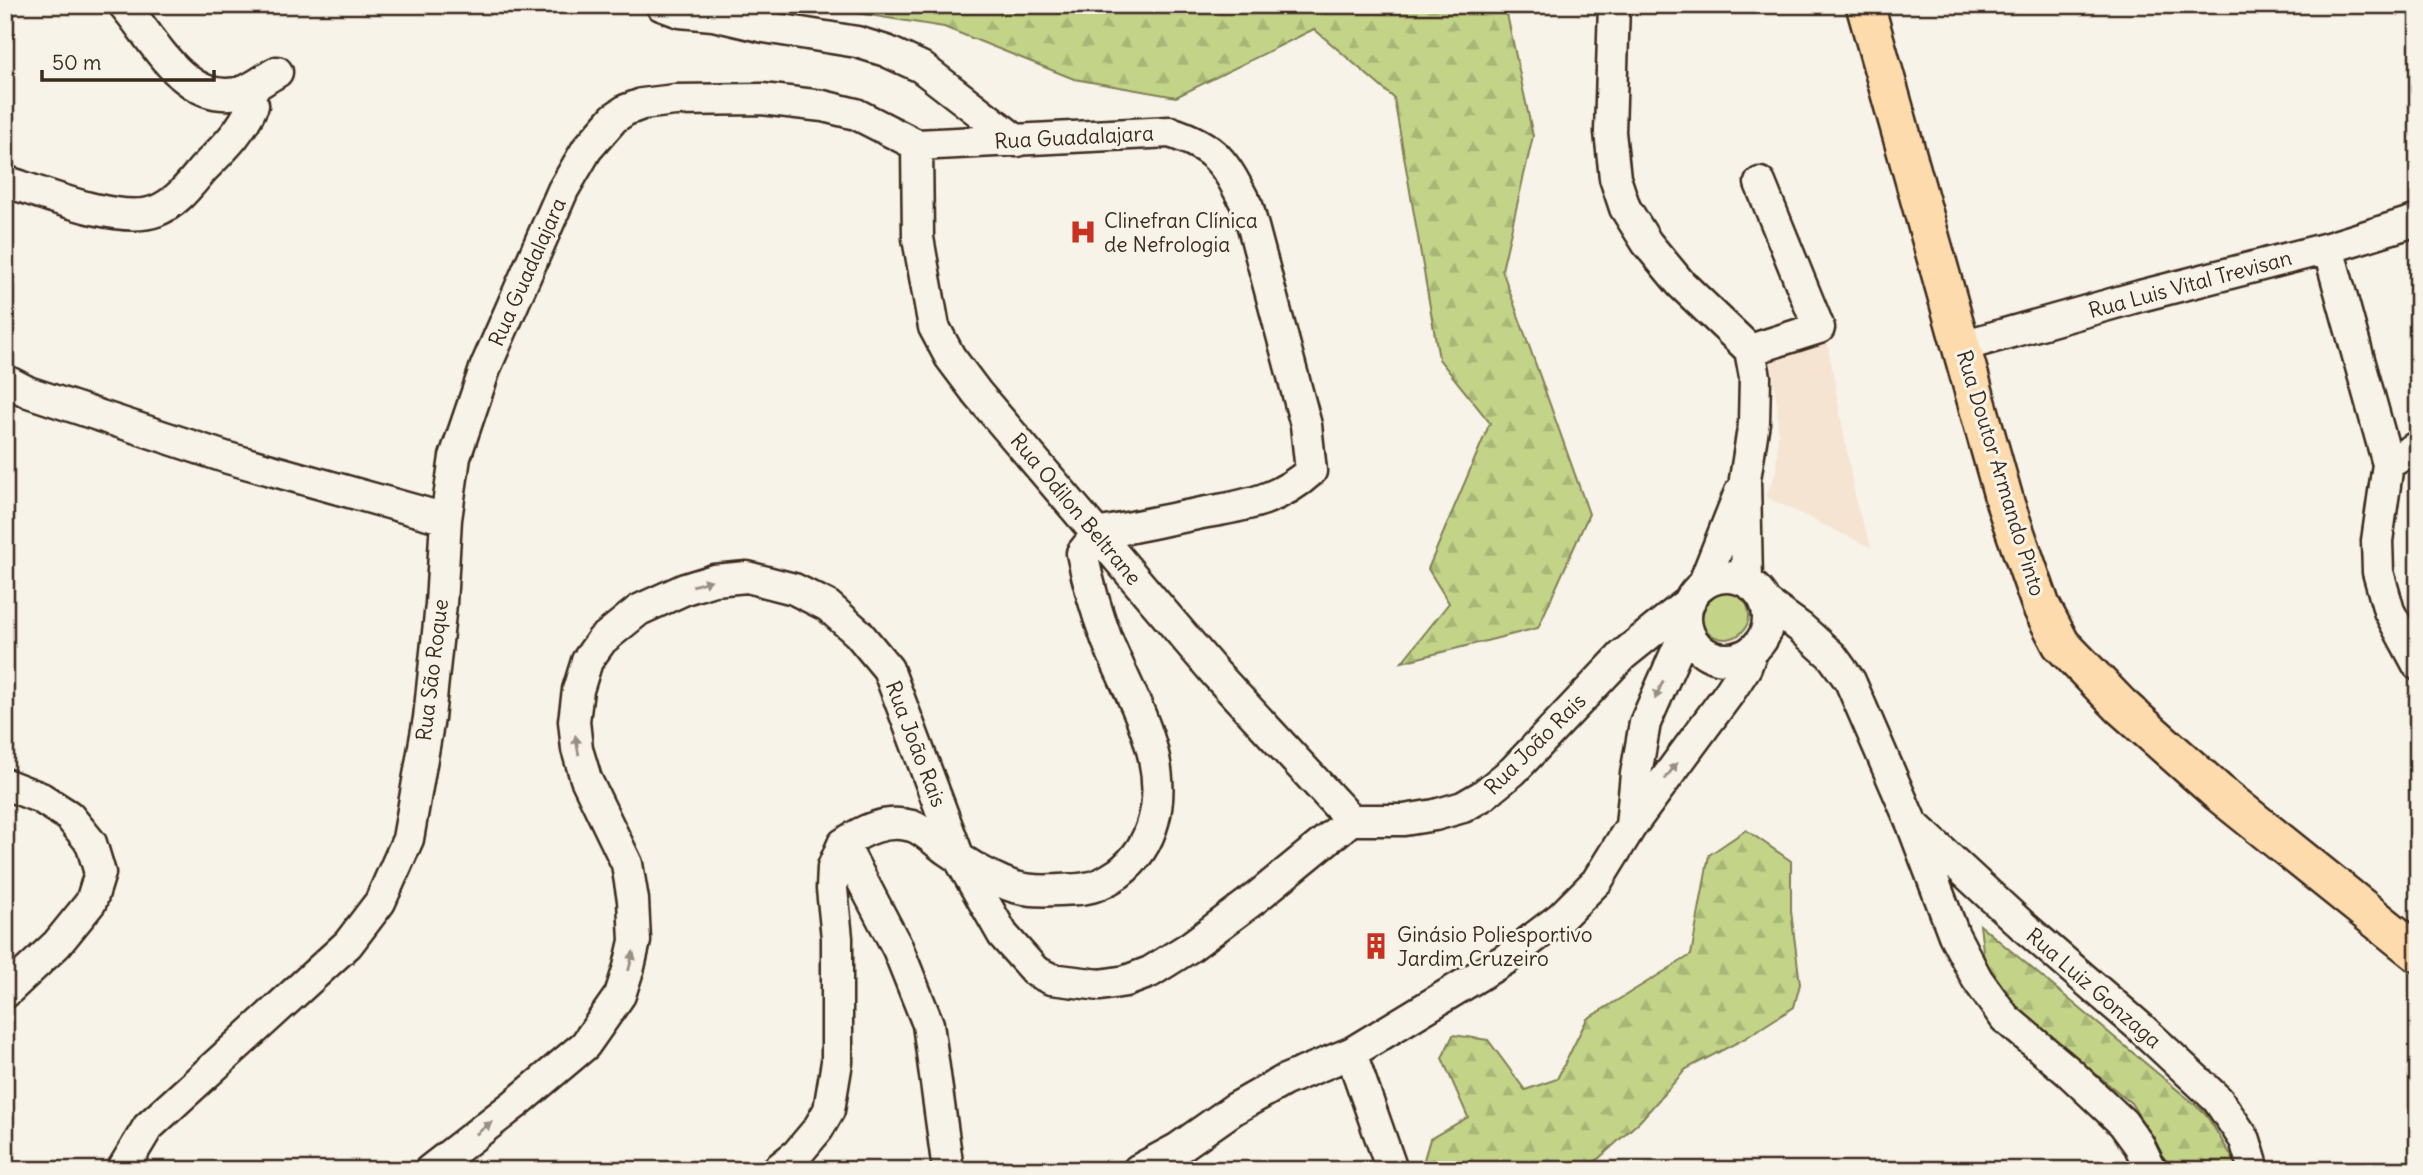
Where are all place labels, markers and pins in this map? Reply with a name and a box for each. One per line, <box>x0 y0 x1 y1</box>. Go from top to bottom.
place label: Clinefran Clínica de Nefrologia <box>1104 207 1258 258</box>
hospital icon: Clinefran Clínica de Nefrologia <box>1068 217 1098 247</box>
place label: Ginásio Poliesportivo Jardim Cruzeiro <box>1397 921 1592 972</box>
building icon: Ginásio Poliesportivo Jardim Cruzeiro <box>1361 931 1391 961</box>

